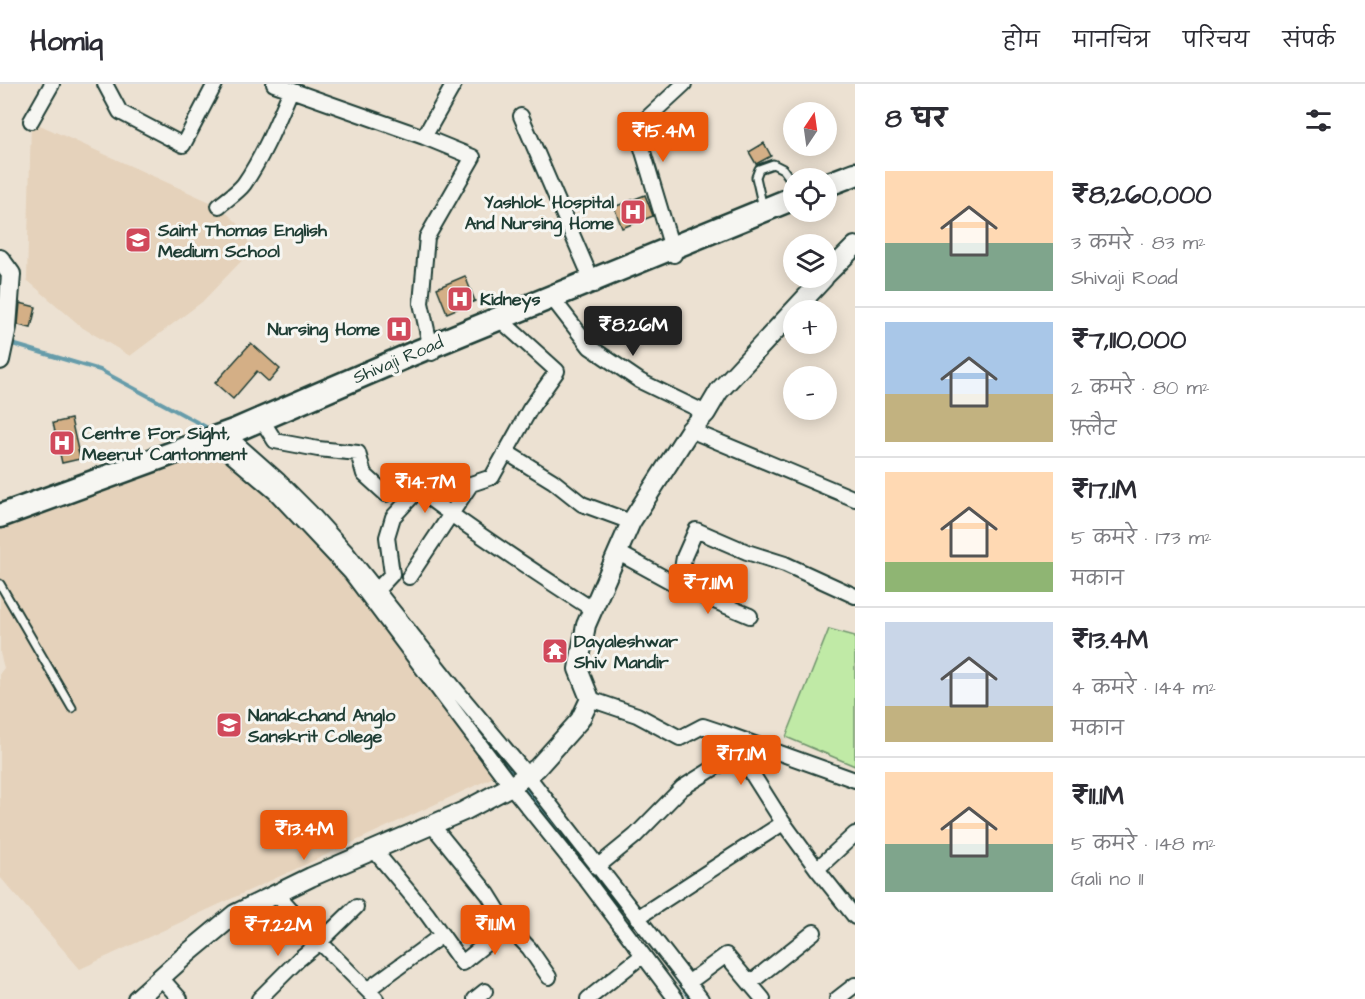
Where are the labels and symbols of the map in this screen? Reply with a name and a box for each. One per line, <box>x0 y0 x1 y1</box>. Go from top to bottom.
north arrow <box>783 102 837 156</box>
pin: ₹15.4M <box>614 112 712 163</box>
place label: Yashlok Hospital And Nursing Home <box>465 190 614 237</box>
hospital icon: Yashlok Hospital And Nursing Home <box>618 197 648 227</box>
place label: Saint Thomas English Medium School <box>157 218 328 264</box>
school or university icon: Saint Thomas English Medium School <box>123 225 153 255</box>
hospital icon: Kidneys <box>445 284 475 314</box>
place label: Kidneys <box>480 287 541 313</box>
pin: ₹8.26M <box>584 306 682 357</box>
hospital icon: Nursing Home <box>384 314 414 344</box>
place label: Nursing Home <box>268 317 380 343</box>
street label: Shivaji Road <box>349 330 447 390</box>
place label: Centre For Sight, Meerut Cantonment <box>82 421 248 467</box>
hospital icon: Centre For Sight, Meerut Cantonment <box>47 428 77 458</box>
pin: ₹14.7M <box>376 463 474 514</box>
pin: ₹7.11M <box>659 564 757 615</box>
place label: Dayaleshwar Shiv Mandir <box>573 629 678 675</box>
temple icon: Dayaleshwar Shiv Mandir <box>540 636 570 666</box>
place label: Nanakchand Anglo Sanskrit College <box>247 703 396 750</box>
school or university icon: Nanakchand Anglo Sanskrit College <box>214 710 244 740</box>
pin: ₹17.1M <box>692 735 790 786</box>
pin: ₹13.4M <box>255 810 353 861</box>
pin: ₹11.1M <box>446 905 544 956</box>
pin: ₹7.22M <box>229 906 327 957</box>

